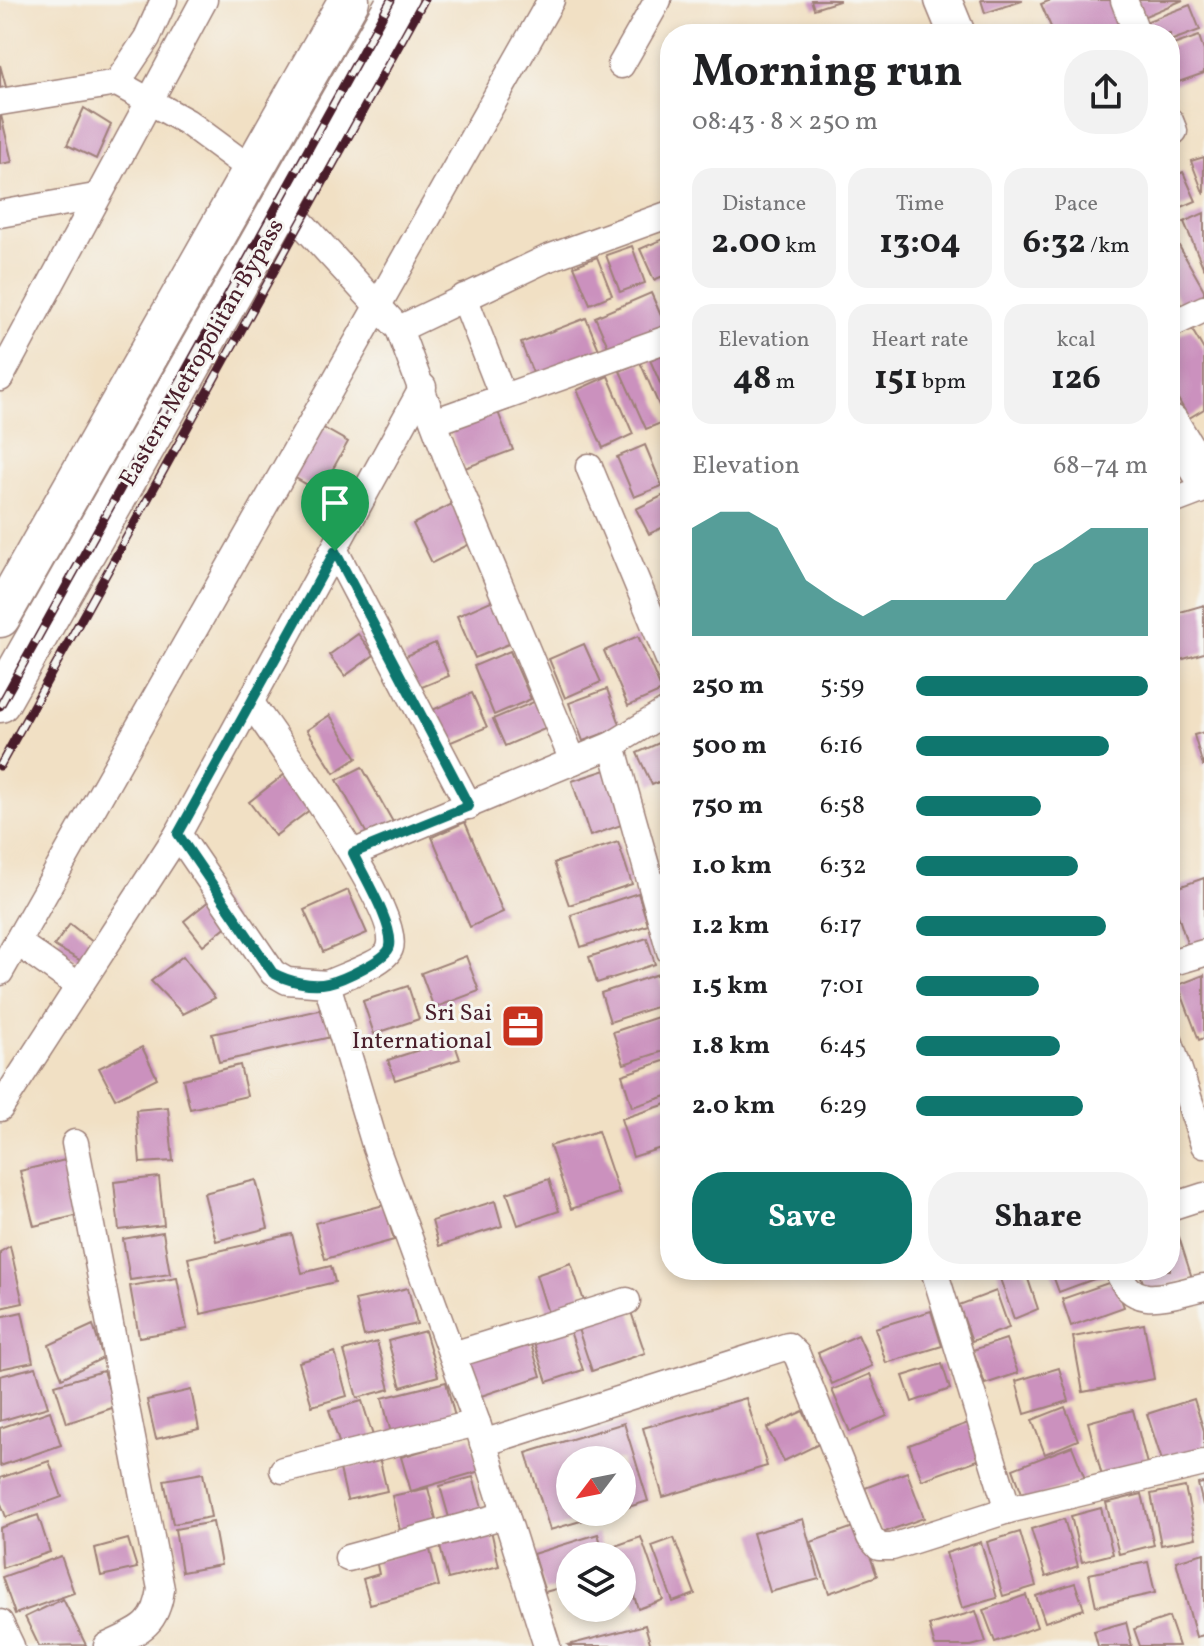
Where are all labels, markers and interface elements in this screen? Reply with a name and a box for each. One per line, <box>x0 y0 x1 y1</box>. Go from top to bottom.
text: Morning run <box>692 43 963 104</box>
button: share <box>1064 50 1148 134</box>
text: 08:43 · 8 × 250 m <box>692 104 878 140</box>
text: Distance <box>722 189 806 220</box>
text: Time <box>896 189 944 220</box>
text: Pace <box>1054 189 1098 220</box>
street label: Eastern Metropolitan Bypass <box>112 213 294 493</box>
text: 2.00 <box>711 220 781 267</box>
text: 13:04 <box>879 220 961 267</box>
text: 6:32 <box>1022 220 1086 267</box>
text: km <box>781 231 817 262</box>
text: /km <box>1086 231 1130 262</box>
text: Elevation <box>718 325 810 356</box>
text: Heart rate <box>871 325 969 356</box>
text: kcal <box>1056 325 1096 356</box>
text: 48 <box>733 356 771 403</box>
text: 151 <box>874 356 918 403</box>
text: 126 <box>1051 356 1101 403</box>
text: m <box>771 367 795 398</box>
text: bpm <box>918 367 966 398</box>
text: Elevation <box>692 448 800 484</box>
text: 68–74 m <box>1053 448 1148 484</box>
pin <box>301 469 369 551</box>
icon: arrive <box>313 481 357 525</box>
text: 250 m <box>692 668 764 704</box>
text: 5:59 <box>820 668 864 704</box>
text: 500 m <box>692 728 767 764</box>
text: 6:16 <box>820 728 863 764</box>
text: 750 m <box>692 788 763 824</box>
text: 6:58 <box>820 788 865 824</box>
text: 1.0 km <box>692 848 772 884</box>
text: 6:32 <box>820 848 867 884</box>
text: 1.2 km <box>692 908 769 944</box>
text: 6:17 <box>820 908 862 944</box>
text: 1.5 km <box>692 968 768 1004</box>
text: 7:01 <box>820 968 864 1004</box>
place label: Sri Sai International <box>352 997 492 1059</box>
office icon: Sri Sai International <box>499 1002 547 1050</box>
text: 1.8 km <box>692 1028 770 1064</box>
text: 6:45 <box>820 1028 867 1064</box>
text: 2.0 km <box>692 1088 775 1124</box>
text: 6:29 <box>820 1088 867 1124</box>
button: Save <box>692 1172 912 1264</box>
button: Share <box>928 1172 1148 1264</box>
north arrow <box>556 1446 636 1526</box>
map controls <box>556 1446 636 1622</box>
button: layers <box>556 1542 636 1622</box>

